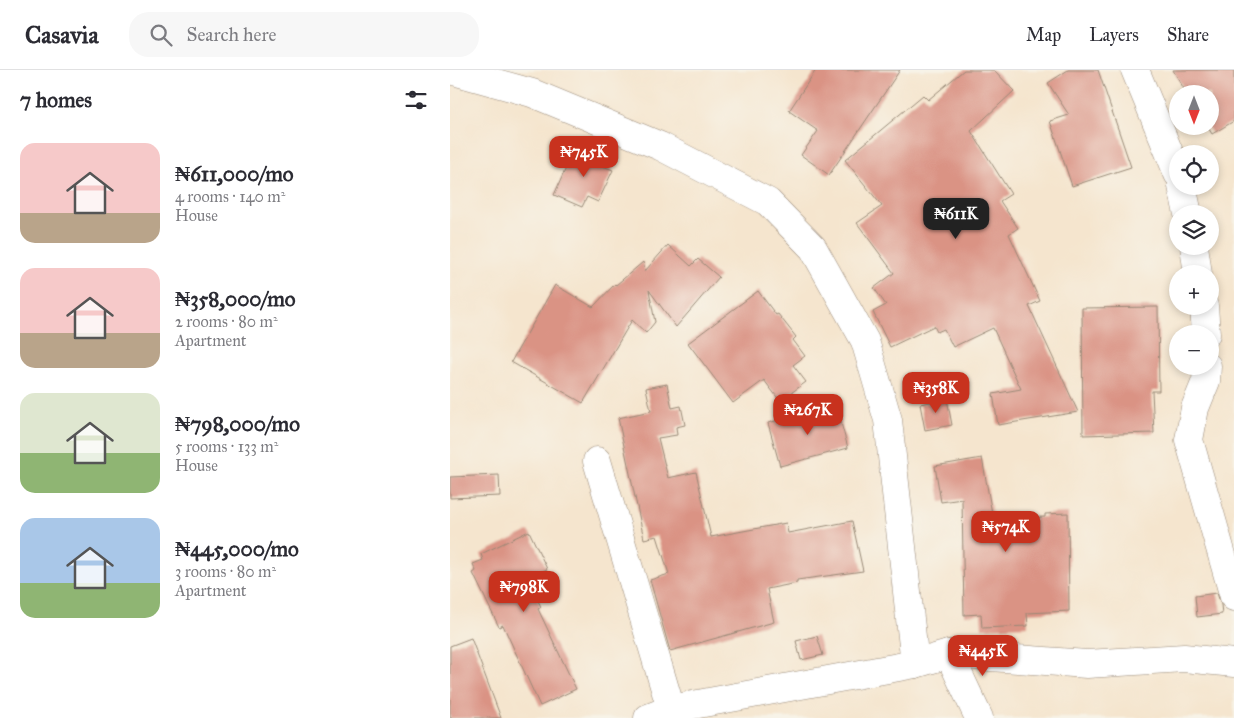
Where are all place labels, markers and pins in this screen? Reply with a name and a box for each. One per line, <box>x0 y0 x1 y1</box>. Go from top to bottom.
pin: ₦745K <box>549 136 619 178</box>
pin: ₦611K <box>921 198 991 240</box>
pin: ₦358K <box>901 372 971 414</box>
pin: ₦267K <box>773 394 843 436</box>
pin: ₦574K <box>971 510 1041 553</box>
pin: ₦798K <box>489 570 559 613</box>
pin: ₦445K <box>948 634 1018 677</box>

